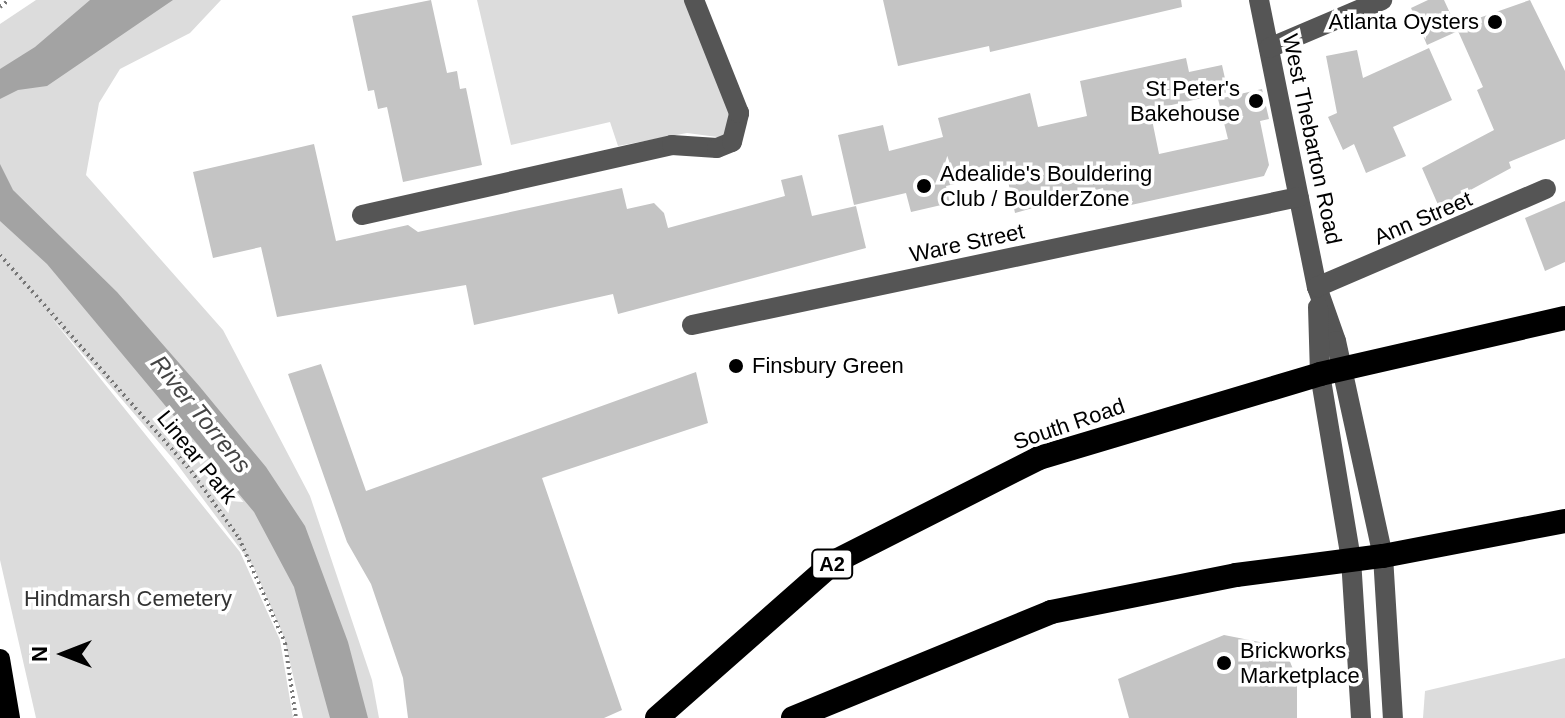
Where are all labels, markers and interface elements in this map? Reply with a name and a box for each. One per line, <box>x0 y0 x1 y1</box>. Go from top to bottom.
place label: Atlanta Oysters <box>1329 9 1479 35</box>
marker: Atlanta Oysters <box>1486 13 1504 31</box>
street label: West Thebarton Road <box>1277 31 1347 247</box>
place label: St Peter's Bakehouse <box>1130 75 1240 126</box>
marker: St Peter's Bakehouse <box>1247 92 1265 110</box>
place label: Adealide's Bouldering Club / BoulderZone <box>940 160 1152 212</box>
marker: Adealide's Bouldering Club / BoulderZone <box>915 177 933 195</box>
street label: Ann Street <box>1370 186 1476 250</box>
street label: Ware Street <box>907 218 1027 268</box>
water label: River Torrens <box>145 349 257 479</box>
place label: Finsbury Green <box>752 353 904 379</box>
marker: Finsbury Green <box>727 357 745 375</box>
street label: South Road <box>1010 393 1128 455</box>
street label: Linear Park <box>151 405 243 509</box>
road number: A2 <box>810 548 854 580</box>
park label: Hindmarsh Cemetery <box>24 586 232 612</box>
north arrow <box>24 614 104 694</box>
place label: Brickworks Marketplace <box>1240 637 1360 688</box>
text: N <box>27 646 52 662</box>
marker: Brickworks Marketplace <box>1215 654 1233 672</box>

